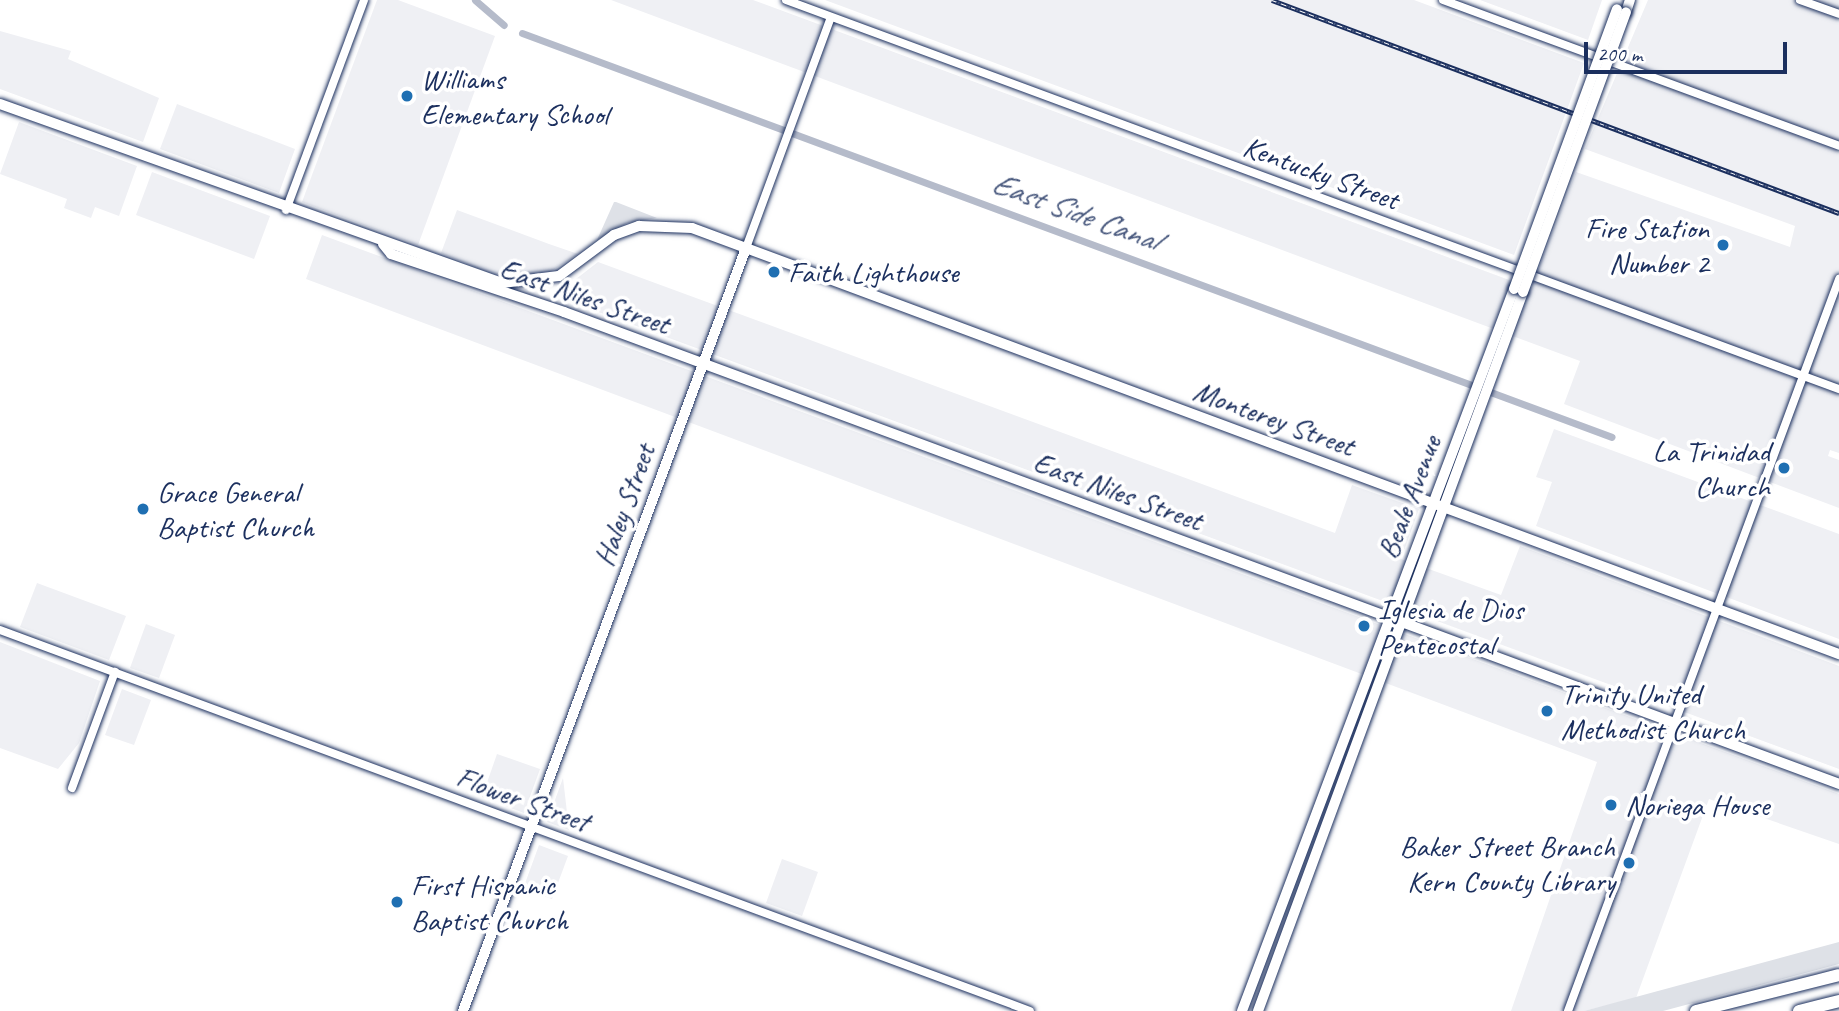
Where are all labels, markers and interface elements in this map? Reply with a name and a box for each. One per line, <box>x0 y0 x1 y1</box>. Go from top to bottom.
scale bar <box>1587 28 1790 72</box>
text: 200 m <box>1597 41 1642 67</box>
place label: Williams Elementary School <box>421 61 608 132</box>
marker: Williams Elementary School <box>399 88 415 104</box>
street label: Kentucky Street <box>1238 128 1404 218</box>
water label: East Side Canal <box>986 164 1164 260</box>
place label: Fire Station Number 2 <box>1584 210 1709 280</box>
marker: Fire Station Number 2 <box>1715 237 1731 253</box>
street label: East Niles Street <box>495 250 675 342</box>
place label: Faith Lighthouse <box>788 254 959 290</box>
marker: Faith Lighthouse <box>766 264 782 280</box>
street label: Monterey Street <box>1189 372 1359 464</box>
street label: Beale Avenue <box>1369 431 1449 563</box>
place label: La Trinidad Church <box>1654 433 1770 504</box>
street label: Haley Street <box>585 439 663 571</box>
street label: East Niles Street <box>1028 444 1208 538</box>
marker: La Trinidad Church <box>1776 460 1792 476</box>
place label: Grace General Baptist Church <box>157 474 315 544</box>
marker: Grace General Baptist Church <box>135 501 151 517</box>
place label: Iglesia de Dios Pentecostal <box>1378 591 1524 662</box>
marker: Iglesia de Dios Pentecostal <box>1356 618 1372 634</box>
place label: Trinity United Methodist Church <box>1561 676 1746 746</box>
marker: Trinity United Methodist Church <box>1539 703 1555 719</box>
street label: Flower Street <box>452 758 594 840</box>
place label: Noriega House <box>1625 787 1769 823</box>
marker: Noriega House <box>1603 797 1619 813</box>
place label: Baker Street Branch Kern County Library <box>1397 828 1615 898</box>
marker: Baker Street Branch Kern County Library <box>1621 855 1637 871</box>
place label: First Hispanic Baptist Church <box>411 867 569 937</box>
marker: First Hispanic Baptist Church <box>389 894 405 910</box>

